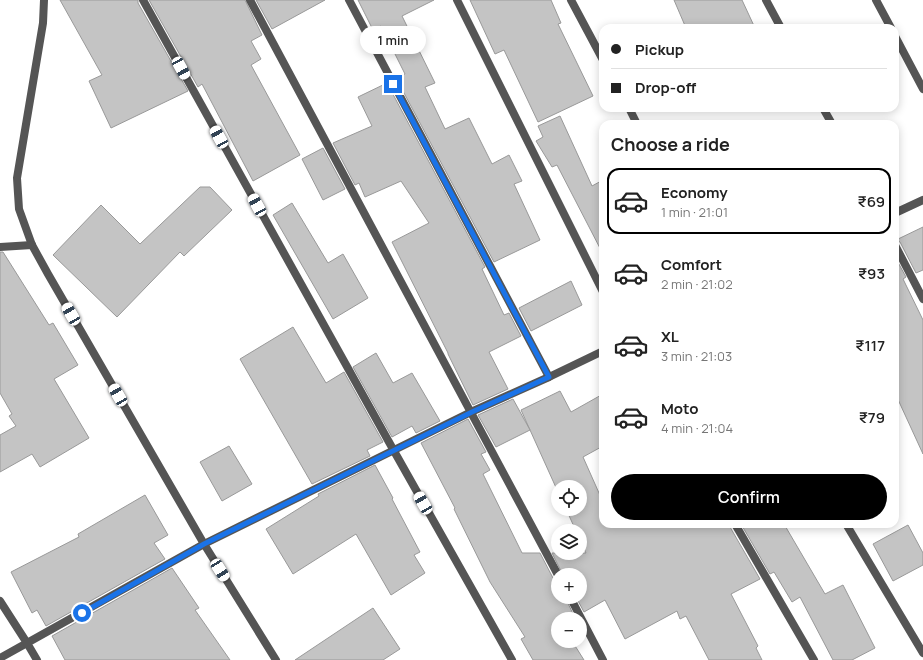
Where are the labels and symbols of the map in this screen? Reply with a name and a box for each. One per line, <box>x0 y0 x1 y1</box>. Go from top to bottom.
callout: 1 min <box>360 26 426 54</box>
car <box>170 55 192 81</box>
route end <box>384 75 402 93</box>
car <box>208 124 230 150</box>
car <box>246 192 268 218</box>
car <box>60 301 82 327</box>
car <box>107 382 129 408</box>
car <box>412 490 434 516</box>
car <box>209 557 231 583</box>
route start <box>73 604 91 622</box>

